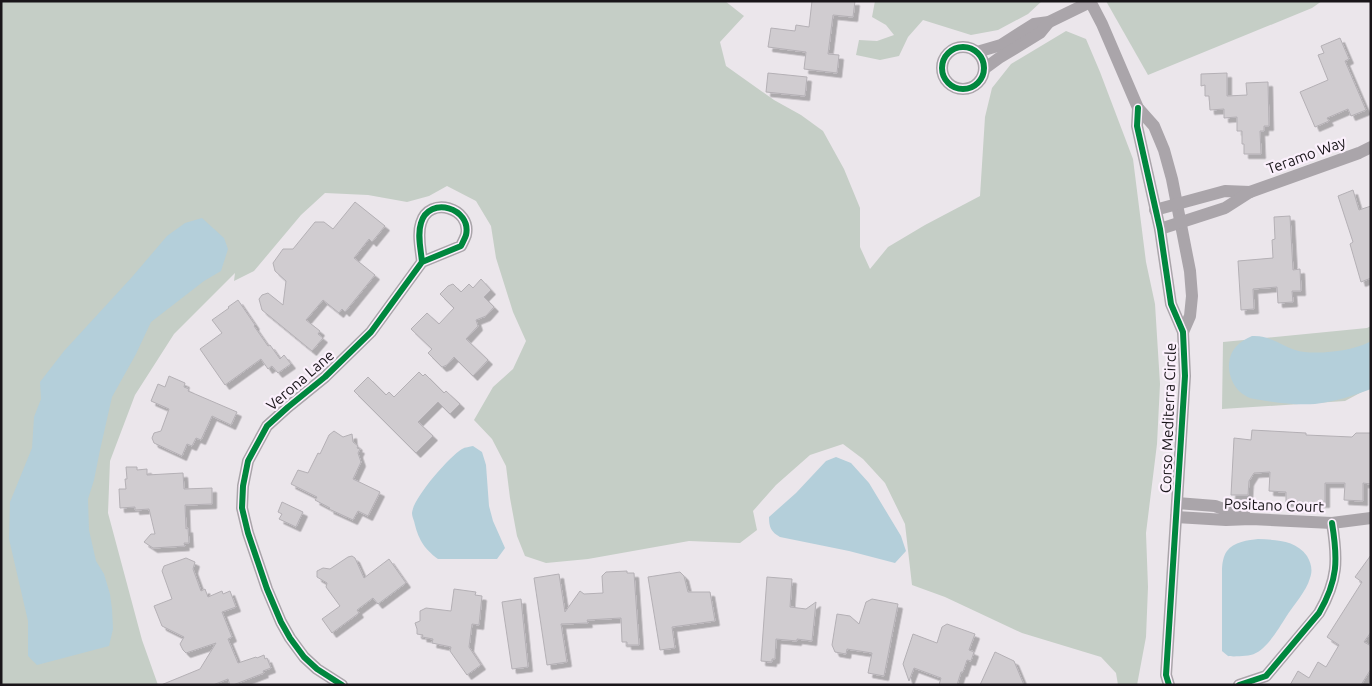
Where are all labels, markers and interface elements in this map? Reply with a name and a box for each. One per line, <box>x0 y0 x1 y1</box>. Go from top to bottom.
street label: Teramo Way <box>1264 133 1348 177</box>
street label: Corso Mediterra Circle <box>1157 343 1179 493</box>
street label: Verona Lane <box>263 346 337 414</box>
street label: Positano Court <box>1224 495 1324 515</box>

